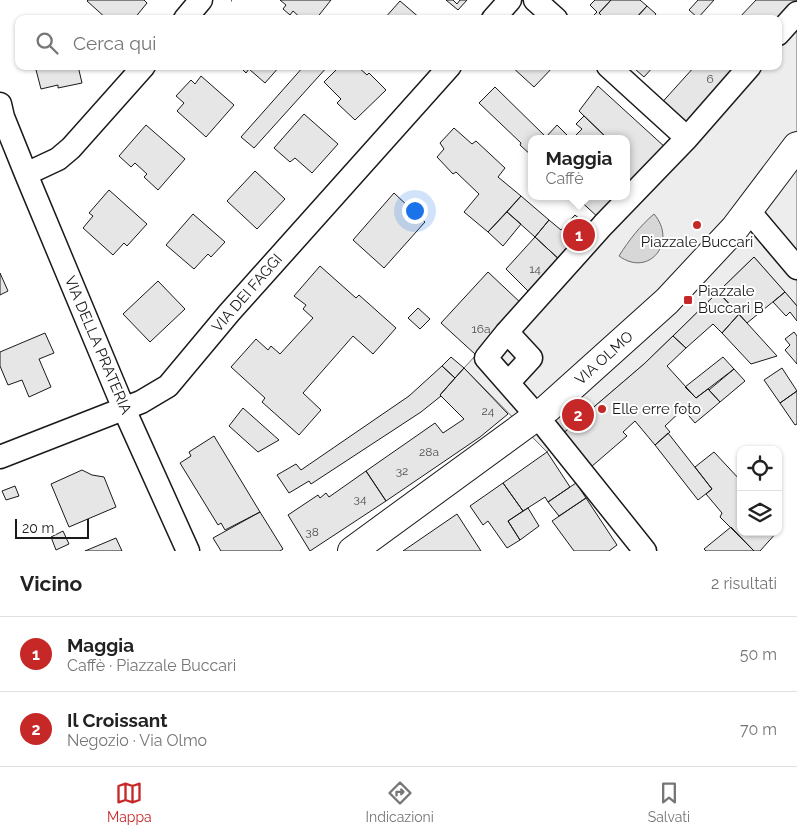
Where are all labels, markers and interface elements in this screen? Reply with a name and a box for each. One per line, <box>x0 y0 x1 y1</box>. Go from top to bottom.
search box <box>15 15 782 70</box>
icon: search <box>33 29 61 57</box>
text: Cerca qui <box>73 32 156 54</box>
house number: 6 <box>706 72 714 86</box>
popup <box>528 135 630 200</box>
text: Maggia <box>545 147 613 169</box>
text: Caffè <box>545 169 584 188</box>
your location <box>402 198 428 224</box>
pin: 1 <box>563 216 595 254</box>
marker: Piazzale Buccari <box>691 219 703 231</box>
place label: Piazzale Buccari <box>641 233 753 251</box>
street label: VIA DEI FAGGI <box>208 250 286 336</box>
house number: 14 <box>529 262 541 276</box>
street label: VIA DELLA PRATERIA <box>61 273 135 417</box>
place label: Piazzale Buccari B <box>698 282 764 317</box>
marker: Piazzale Buccari B <box>682 294 694 306</box>
house number: 16a <box>472 322 490 336</box>
street label: VIA OLMO <box>571 327 637 389</box>
pin: 2 <box>562 396 594 434</box>
place label: Elle erre foto <box>612 400 701 418</box>
marker: Elle erre foto <box>596 403 608 415</box>
house number: 24 <box>482 404 495 418</box>
house number: 28a <box>419 445 439 459</box>
map controls <box>737 446 782 536</box>
button: locate <box>737 446 782 491</box>
house number: 32 <box>396 464 408 478</box>
button: layers <box>737 491 782 536</box>
house number: 34 <box>354 492 367 506</box>
scale bar <box>15 516 89 539</box>
text: 20 m <box>22 520 54 536</box>
house number: 38 <box>305 525 319 539</box>
text: Vicino <box>20 571 82 596</box>
text: 2 risultati <box>711 574 777 593</box>
text: Maggia <box>67 634 134 656</box>
text: 1 <box>32 645 40 664</box>
text: 50 m <box>740 645 777 664</box>
text: Caffè · Piazzale Buccari <box>67 656 236 675</box>
text: Il Croissant <box>67 709 168 731</box>
text: 2 <box>31 720 41 739</box>
text: 70 m <box>740 720 777 739</box>
text: Negozio · Via Olmo <box>67 731 207 750</box>
tab: Mappa <box>107 779 152 825</box>
tab: Indicazioni <box>366 779 434 825</box>
tab: Salvati <box>648 779 690 825</box>

